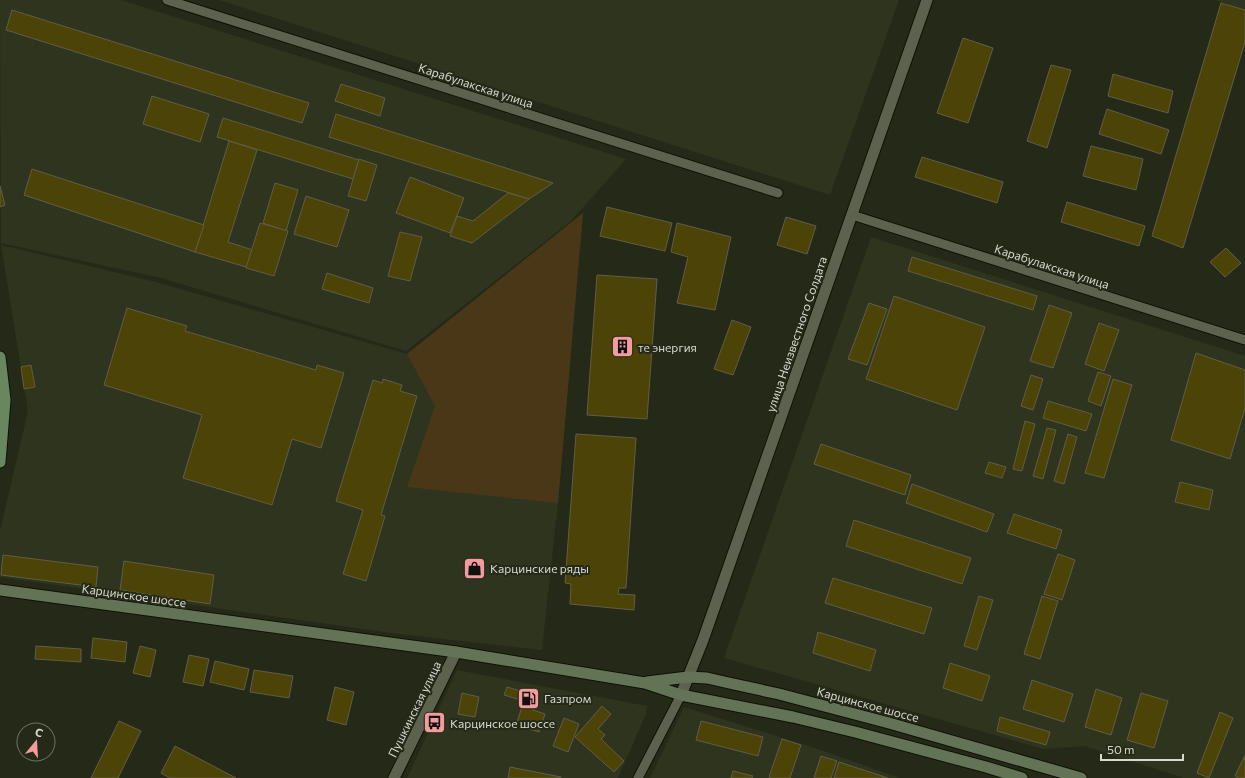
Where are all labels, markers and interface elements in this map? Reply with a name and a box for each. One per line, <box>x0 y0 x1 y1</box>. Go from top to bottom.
street label: Карабулакская улица <box>417 60 535 110</box>
street label: Карабулакская улица <box>993 241 1111 291</box>
street label: улица Неизвестного Солдата <box>763 254 829 414</box>
building icon: те энергия <box>609 334 635 360</box>
place label: те энергия <box>638 340 697 354</box>
shop icon: Карцинские ряды <box>461 555 487 581</box>
place label: Карцинские ряды <box>490 561 589 575</box>
street label: Карцинское шоссе <box>81 581 187 609</box>
street label: Пушкинская улица <box>385 659 443 759</box>
street label: Карцинское шоссе <box>815 684 921 724</box>
fuel station icon: Газпром <box>515 685 541 711</box>
place label: Газпром <box>544 691 591 705</box>
bus stop icon: Карцинское шоссе <box>422 710 448 736</box>
place label: Карцинское шоссе <box>450 716 555 730</box>
north arrow <box>16 722 56 762</box>
text: С <box>34 725 45 740</box>
scale bar <box>1101 736 1183 762</box>
text: 50 m <box>1107 742 1135 756</box>

